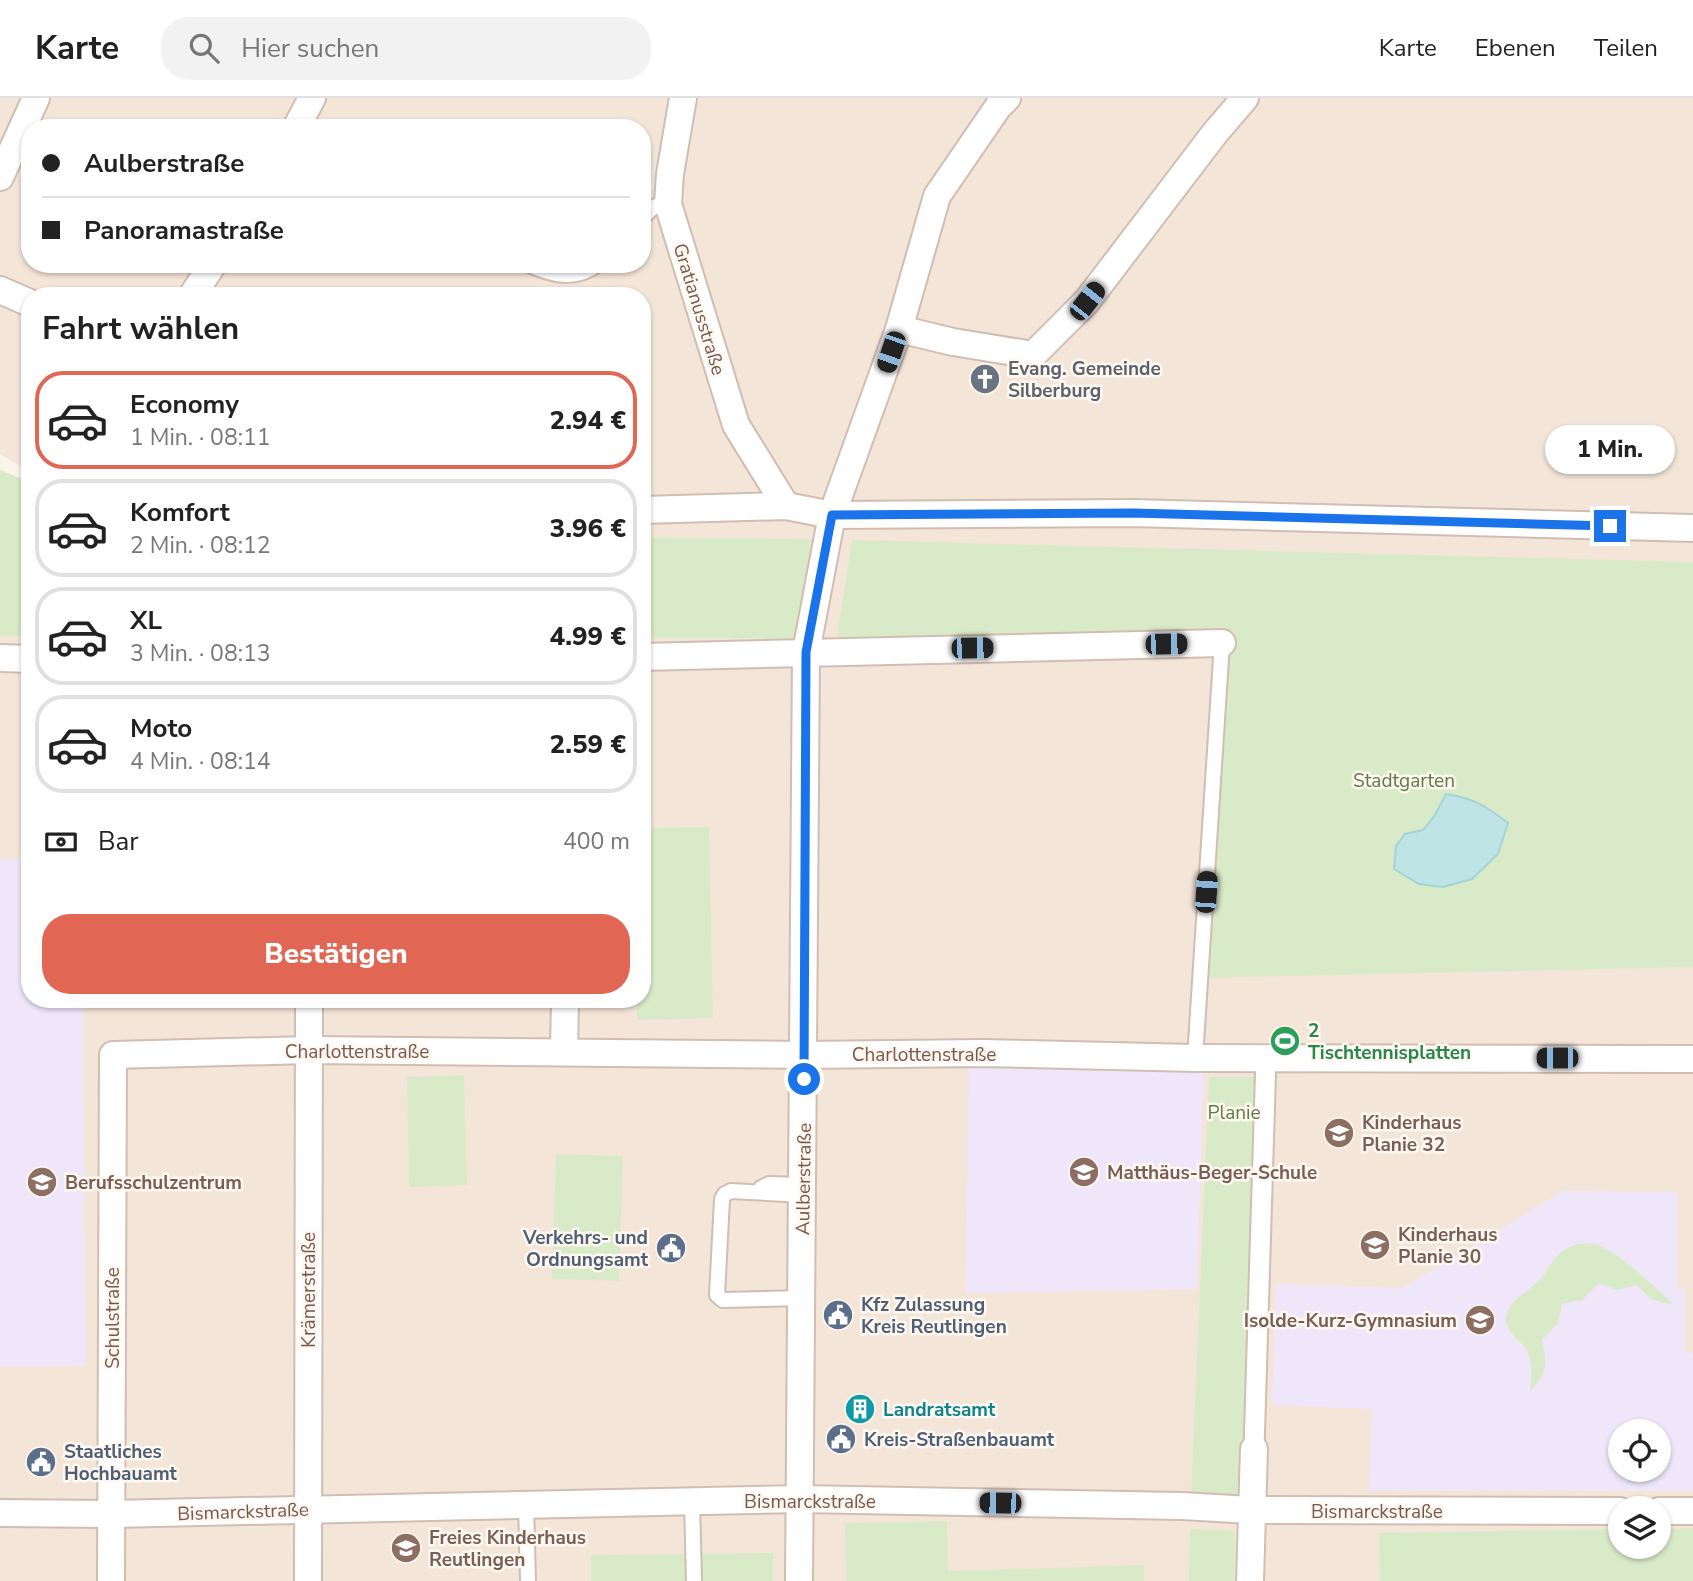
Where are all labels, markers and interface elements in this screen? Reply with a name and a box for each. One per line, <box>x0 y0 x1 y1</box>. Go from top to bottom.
search box <box>161 17 651 80</box>
text: Karte <box>35 26 119 71</box>
icon: search <box>185 29 223 67</box>
text: Hier suchen <box>241 31 379 66</box>
text: Karte <box>1379 32 1437 64</box>
text: Ebenen <box>1475 32 1556 64</box>
text: Teilen <box>1594 32 1658 64</box>
text: Aulberstraße <box>84 146 244 181</box>
text: Panoramastraße <box>84 213 284 248</box>
street label: Gratianusstraße <box>667 240 731 378</box>
car <box>1066 278 1109 324</box>
text: Fahrt wählen <box>42 307 239 350</box>
car <box>875 329 908 375</box>
place label: Evang. Gemeinde Silberburg <box>1008 356 1161 404</box>
church icon: Evang. Gemeinde Silberburg <box>968 362 1002 396</box>
text: Economy <box>130 387 239 422</box>
icon: car <box>46 389 109 452</box>
text: 2.94 € <box>550 403 626 438</box>
text: 1 Min. · 08:11 <box>130 422 271 453</box>
callout: 1 Min. <box>1545 424 1675 474</box>
text: 1 Min. <box>1577 434 1643 465</box>
text: Komfort <box>130 495 230 530</box>
icon: car <box>46 497 109 560</box>
route end <box>1594 510 1626 542</box>
text: 3.96 € <box>550 511 626 546</box>
text: 2 Min. · 08:12 <box>130 530 271 561</box>
text: XL <box>130 603 162 638</box>
icon: car <box>46 605 109 668</box>
text: 4.99 € <box>550 619 626 654</box>
car <box>1145 633 1188 655</box>
car <box>951 637 994 659</box>
text: 3 Min. · 08:13 <box>130 638 271 669</box>
text: Moto <box>130 711 192 746</box>
icon: car <box>46 713 109 776</box>
text: 2.59 € <box>550 727 626 762</box>
text: 4 Min. · 08:14 <box>130 746 271 777</box>
park label: Stadtgarten <box>1353 768 1455 794</box>
icon: cash <box>42 823 80 861</box>
text: Bar <box>98 824 139 859</box>
text: 400 m <box>563 826 630 857</box>
car <box>1195 870 1218 914</box>
button: Bestätigen <box>42 914 630 994</box>
place label: 2 Tischtennisplatten <box>1308 1018 1471 1066</box>
sports icon: 2 Tischtennisplatten <box>1268 1024 1302 1058</box>
street label: Charlottenstraße <box>285 1039 429 1065</box>
street label: Charlottenstraße <box>852 1042 996 1068</box>
car <box>1537 1048 1579 1069</box>
route start <box>788 1063 820 1095</box>
park label: Planie <box>1207 1100 1261 1126</box>
place label: Kinderhaus Planie 32 <box>1362 1110 1462 1158</box>
school or university icon: Kinderhaus Planie 32 <box>1322 1116 1356 1150</box>
street label: Aulberstraße <box>790 1123 818 1235</box>
school or university icon: Matthäus-Beger-Schule <box>1067 1155 1101 1189</box>
place label: Matthäus-Beger-Schule <box>1107 1160 1317 1186</box>
school or university icon: Berufsschulzentrum <box>25 1165 59 1199</box>
place label: Berufsschulzentrum <box>65 1170 242 1196</box>
place label: Kinderhaus Planie 30 <box>1398 1222 1498 1270</box>
place label: Verkehrs- und Ordnungsamt <box>522 1225 649 1273</box>
school or university icon: Kinderhaus Planie 30 <box>1358 1228 1392 1262</box>
public building icon: Verkehrs- und Ordnungsamt <box>654 1231 688 1265</box>
street label: Krämerstraße <box>296 1232 322 1348</box>
street label: Schulstraße <box>100 1267 126 1369</box>
place label: Kfz Zulassung Kreis Reutlingen <box>861 1292 1007 1340</box>
public building icon: Kfz Zulassung Kreis Reutlingen <box>821 1298 855 1332</box>
school or university icon: Isolde-Kurz-Gymnasium <box>1463 1303 1497 1337</box>
place label: Isolde-Kurz-Gymnasium <box>1244 1308 1457 1334</box>
building icon: Landratsamt <box>843 1392 877 1426</box>
place label: Landratsamt <box>883 1397 996 1423</box>
map controls <box>1608 1419 1671 1559</box>
button: locate <box>1608 1419 1671 1482</box>
public building icon: Kreis-Straßenbauamt <box>824 1422 858 1456</box>
place label: Kreis-Straßenbauamt <box>864 1427 1055 1453</box>
place label: Staatliches Hochbauamt <box>64 1439 178 1487</box>
public building icon: Staatliches Hochbauamt <box>24 1445 58 1479</box>
street label: Bismarckstraße <box>744 1489 876 1515</box>
car <box>979 1492 1022 1514</box>
button: layers <box>1608 1496 1671 1559</box>
street label: Bismarckstraße <box>177 1497 309 1527</box>
street label: Bismarckstraße <box>1311 1499 1443 1525</box>
place label: Freies Kinderhaus Reutlingen <box>429 1525 586 1573</box>
school or university icon: Freies Kinderhaus Reutlingen <box>389 1531 423 1565</box>

